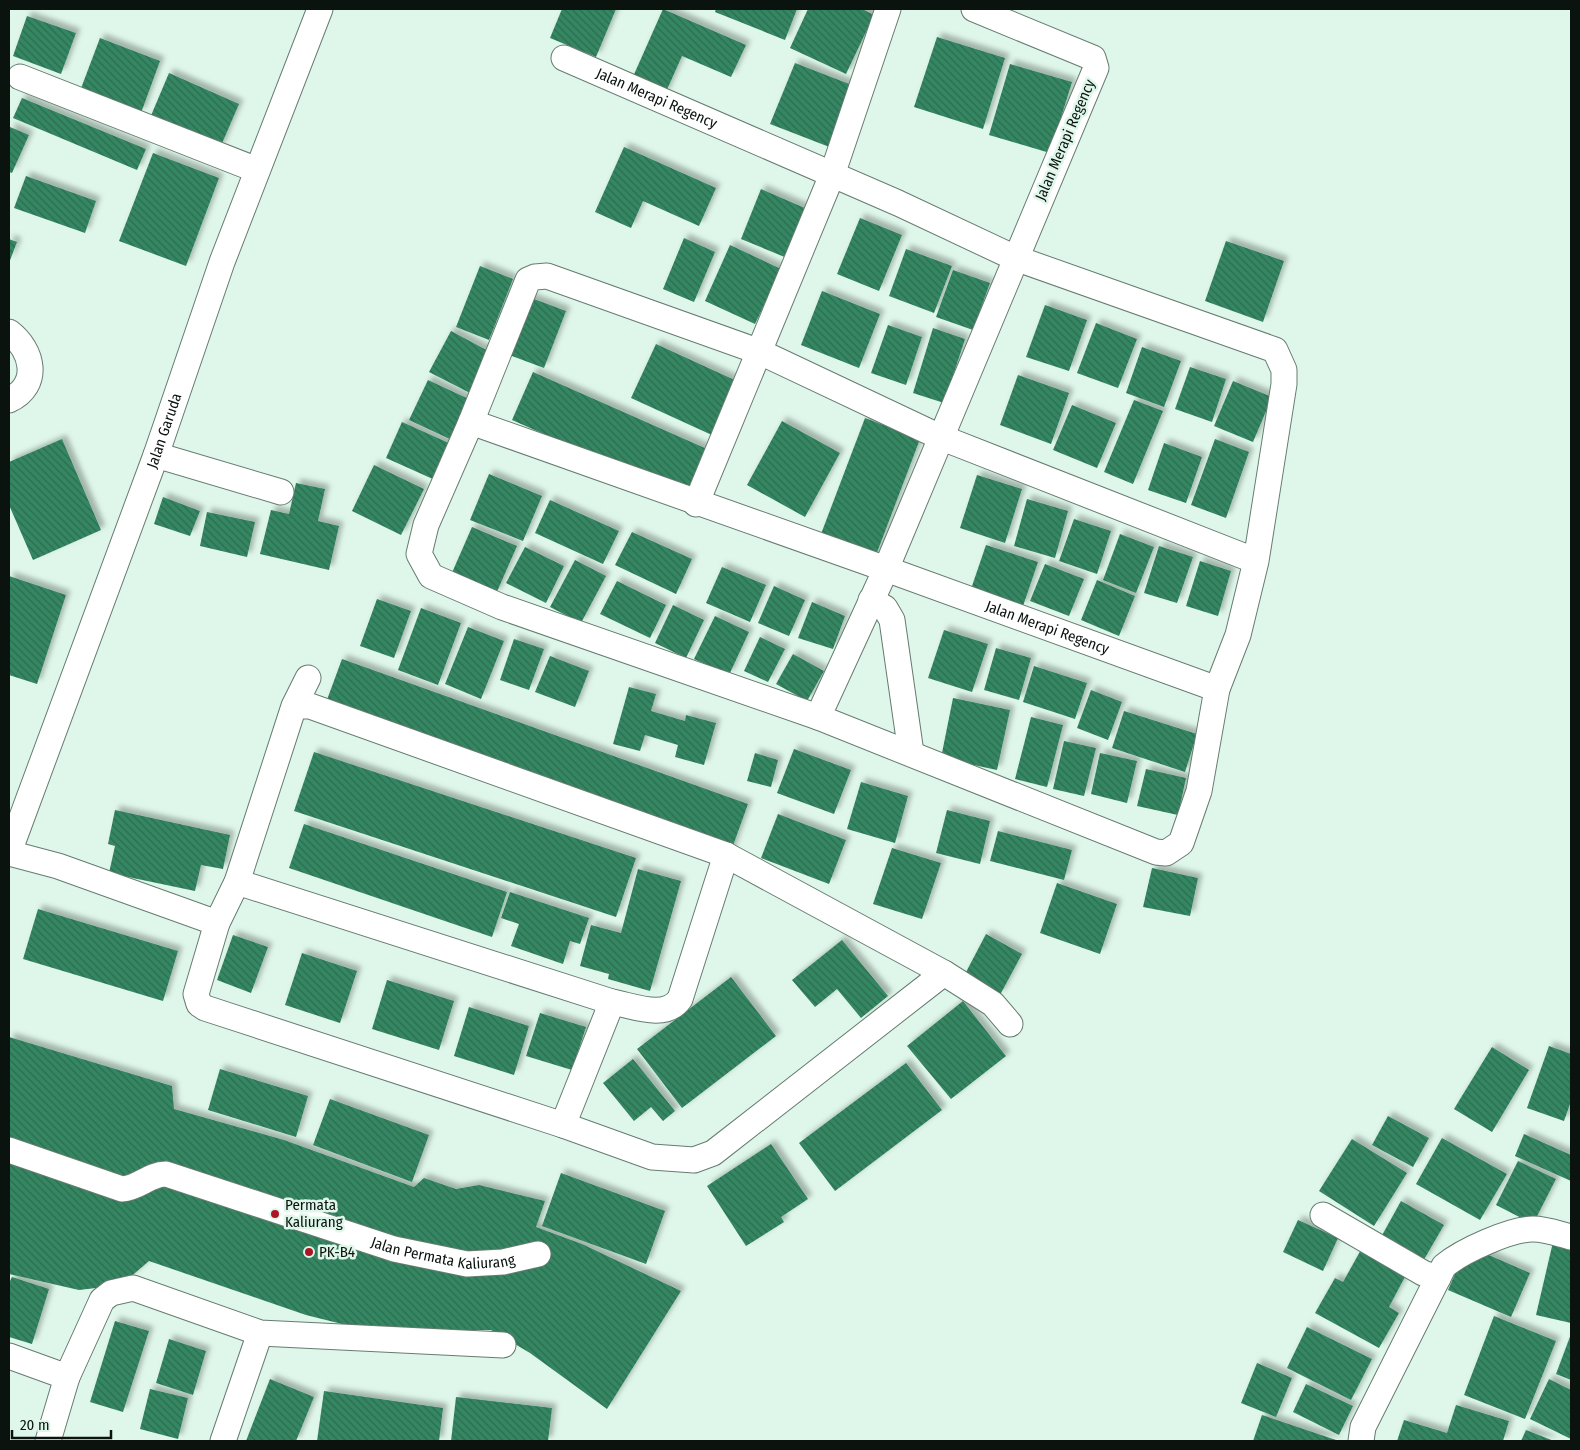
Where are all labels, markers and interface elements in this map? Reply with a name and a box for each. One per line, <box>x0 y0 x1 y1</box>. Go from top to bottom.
street label: Jalan Merapi Regency <box>593 64 720 133</box>
street label: Jalan Merapi Regency <box>1031 76 1099 203</box>
street label: Jalan Garuda <box>143 391 186 471</box>
street label: Jalan Merapi Regency <box>983 597 1112 658</box>
place label: Permata Kaliurang <box>285 1196 343 1231</box>
marker: Permata Kaliurang <box>269 1208 281 1220</box>
street label: Jalan Permata Kaliurang <box>369 1233 517 1273</box>
place label: PK-B4 <box>319 1243 355 1261</box>
marker: PK-B4 <box>303 1246 315 1258</box>
scale bar <box>12 1408 111 1440</box>
text: 20 m <box>20 1416 50 1434</box>

